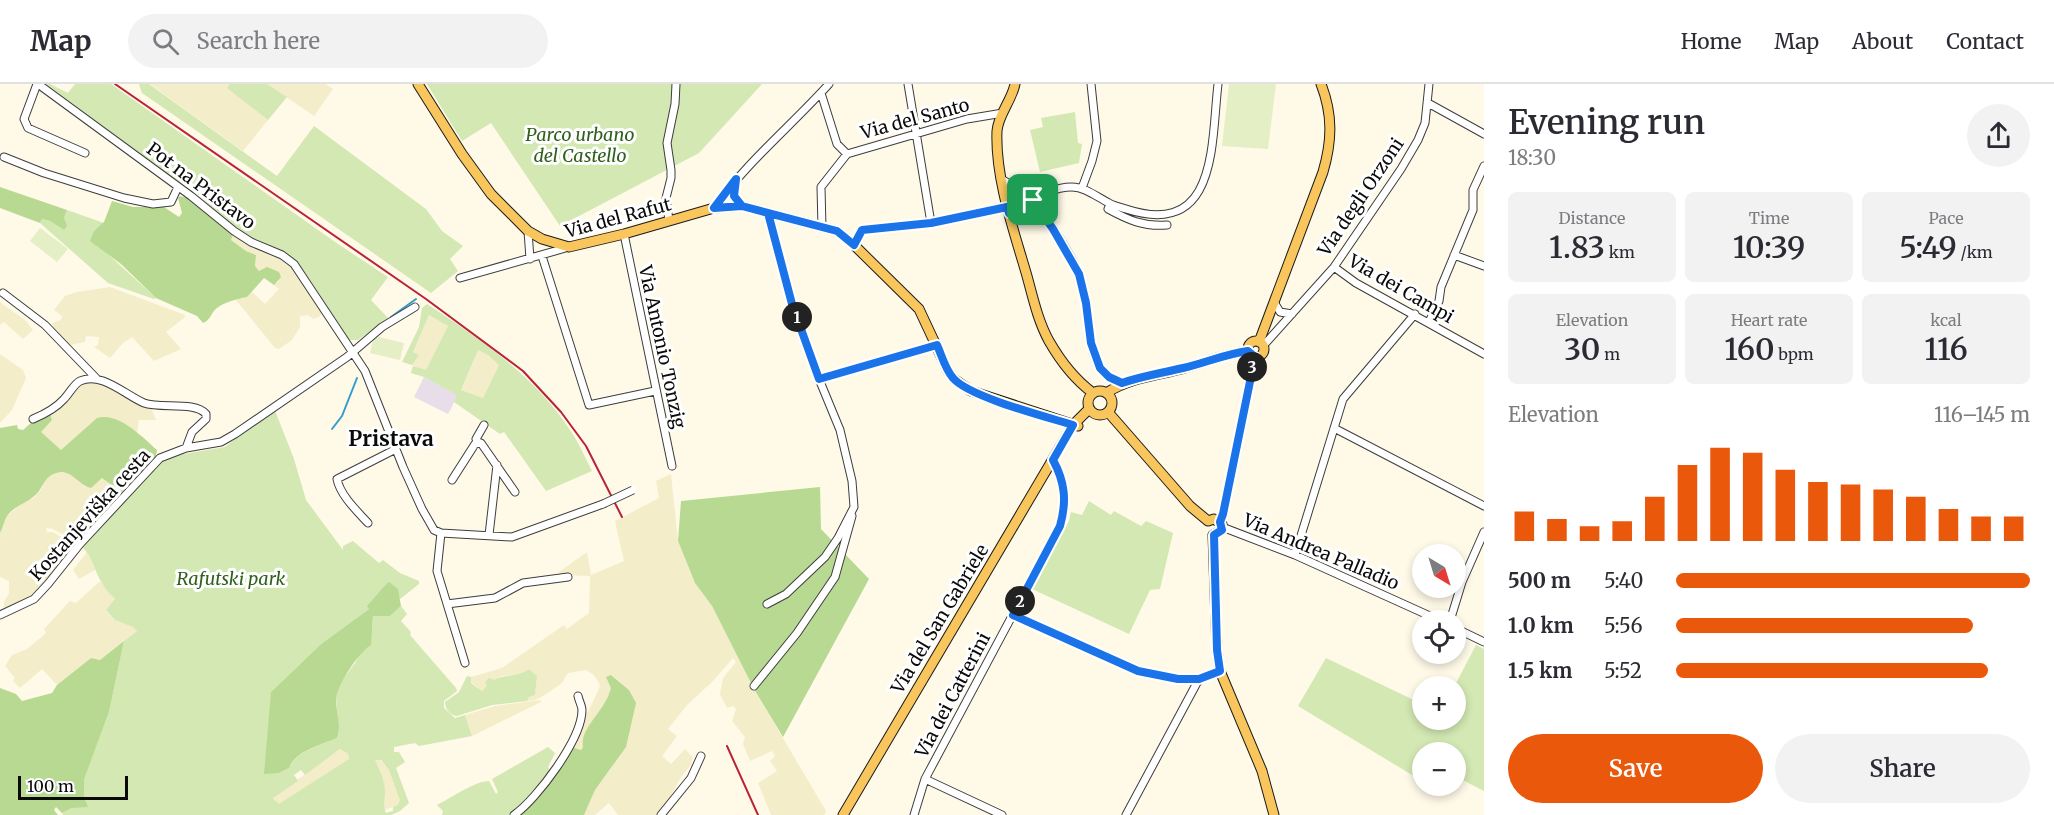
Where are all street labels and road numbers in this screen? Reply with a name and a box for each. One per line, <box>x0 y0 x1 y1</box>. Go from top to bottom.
street label: Via del Santo <box>857 93 972 144</box>
street label: Via degli Orzoni <box>1312 133 1409 261</box>
street label: Pot na Pristavo <box>142 137 260 234</box>
street label: Via del Rafut <box>561 192 673 243</box>
street label: Via dei Campi <box>1344 249 1458 328</box>
street label: Via Antonio Tonzig <box>634 262 691 431</box>
street label: Kostanjeviška cesta <box>24 444 155 585</box>
street label: Via Andrea Palladio <box>1239 508 1403 595</box>
street label: Via del San Gabriele <box>885 540 993 698</box>
street label: Via dei Catterini <box>909 628 995 762</box>

